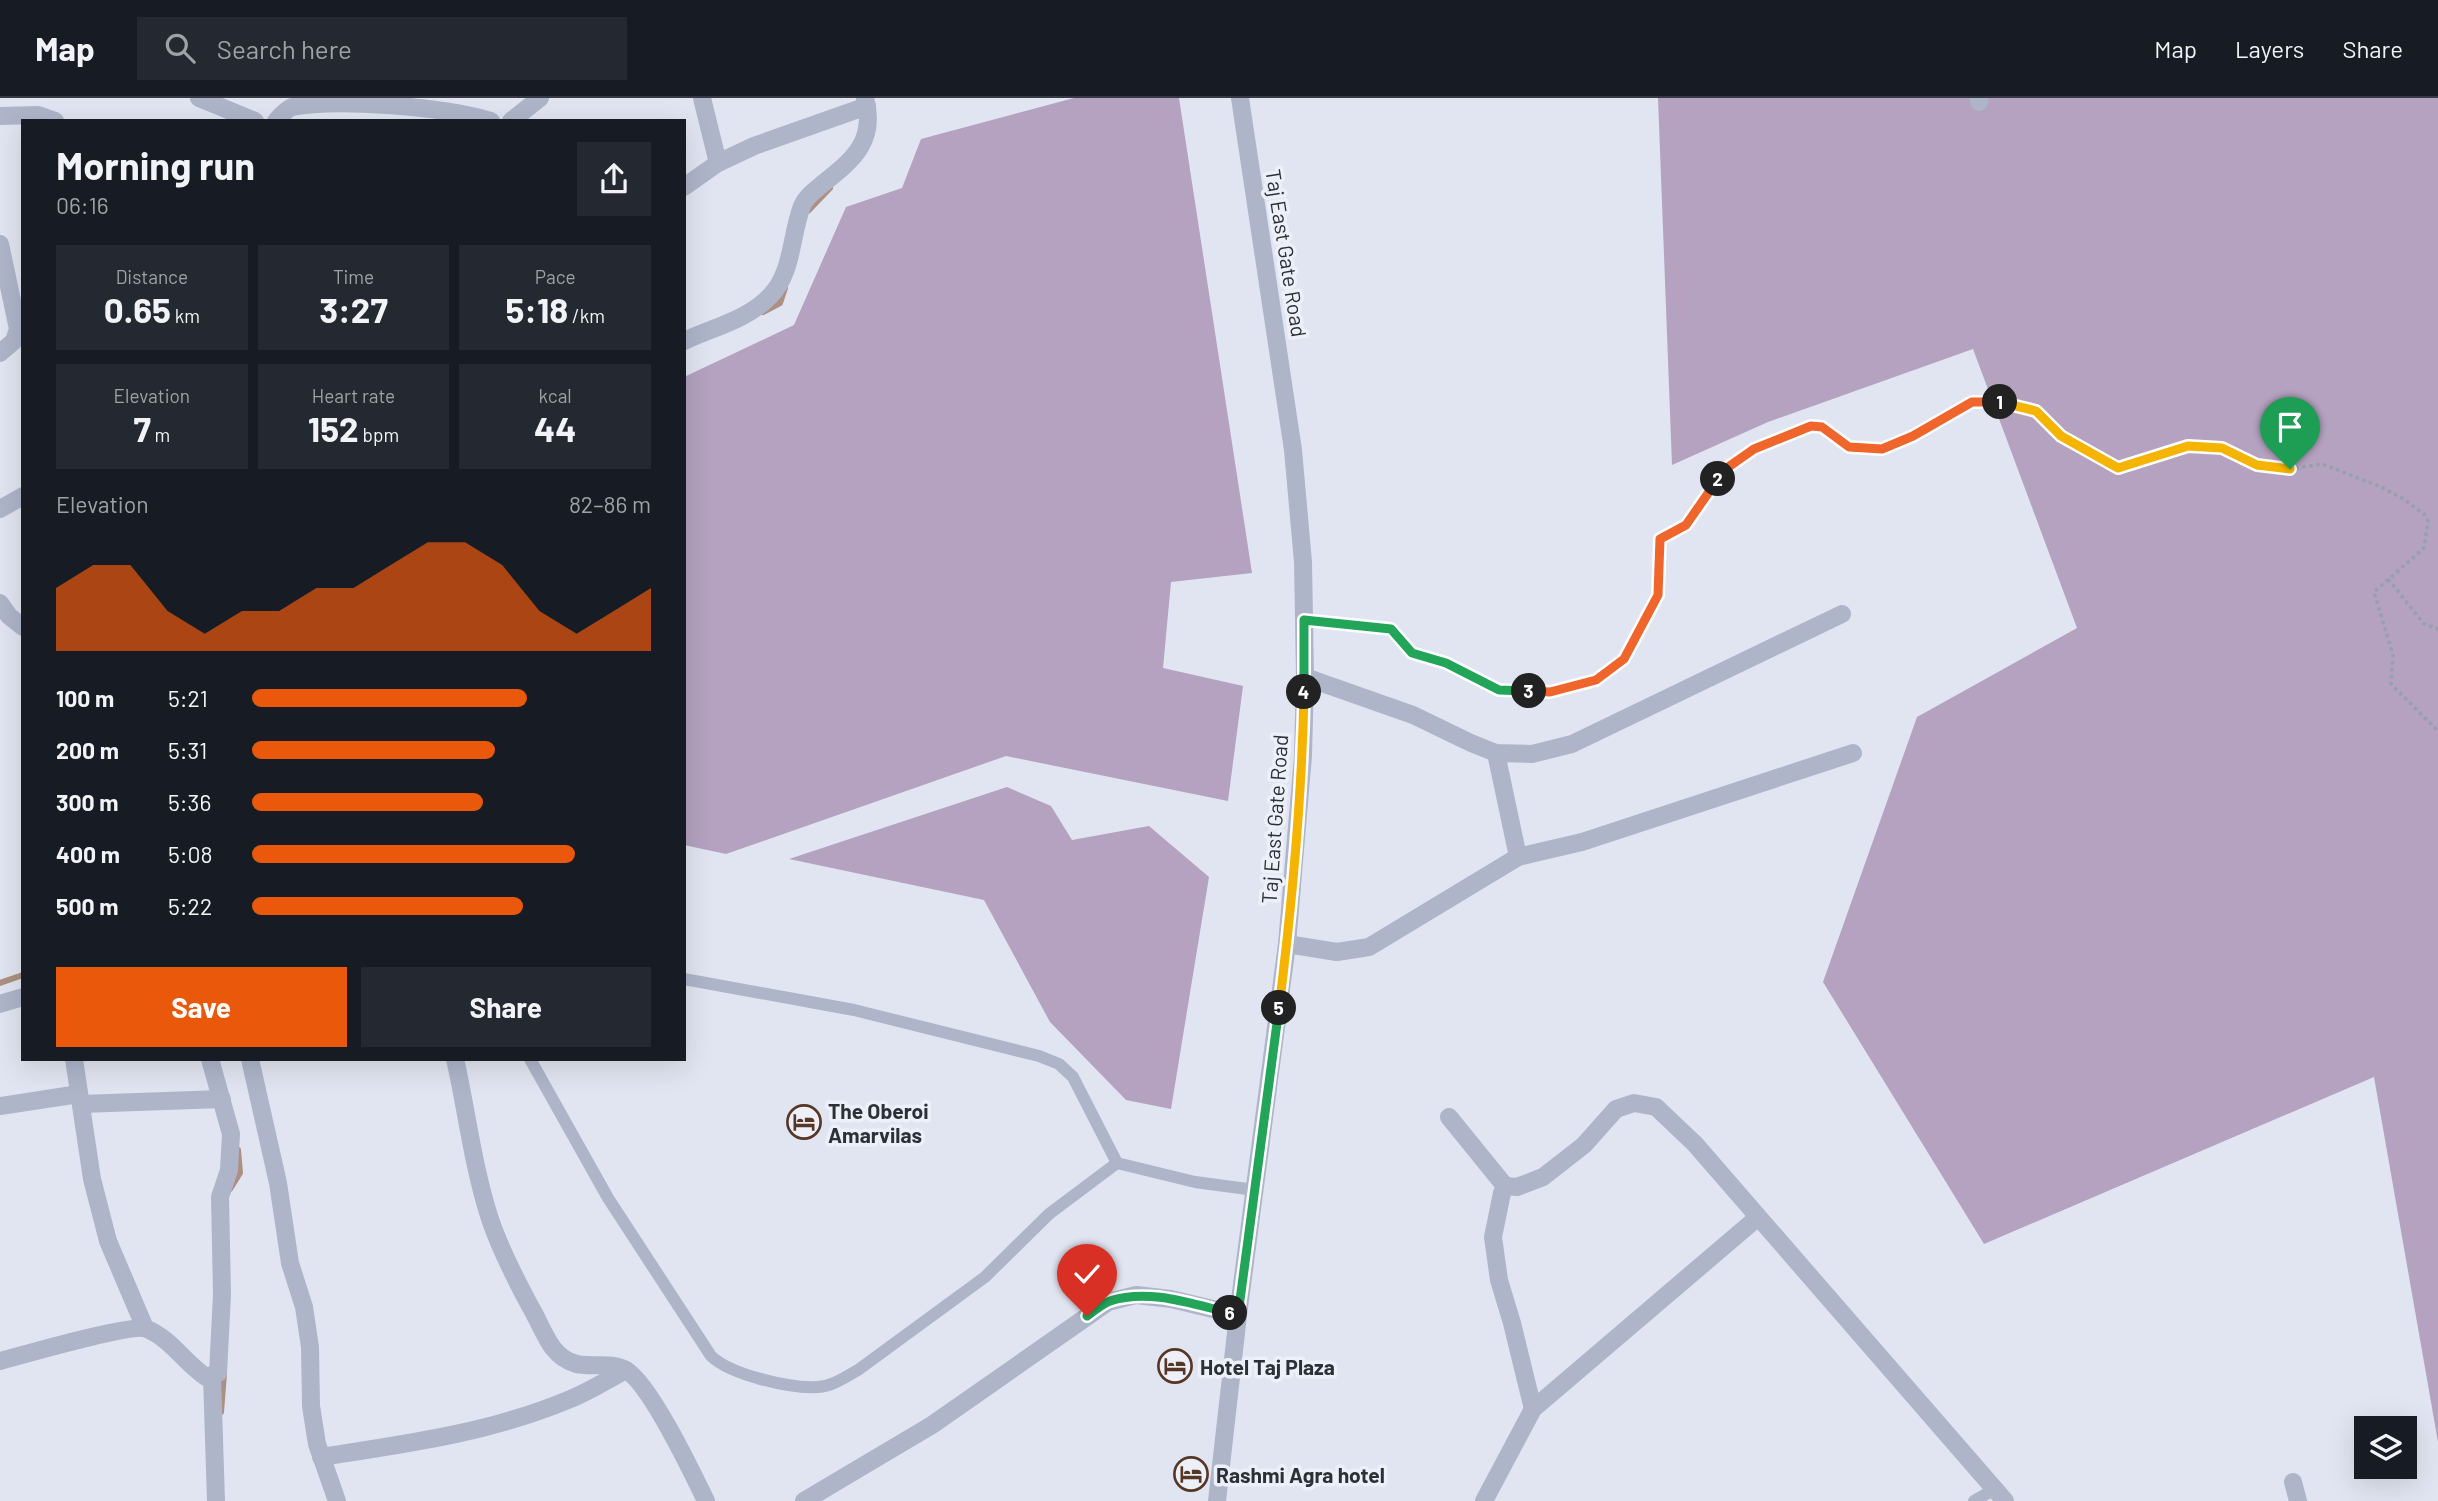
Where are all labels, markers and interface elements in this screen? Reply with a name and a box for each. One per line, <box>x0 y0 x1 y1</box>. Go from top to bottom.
search box <box>137 17 627 80</box>
text: Map <box>35 28 95 68</box>
icon: search <box>161 29 199 67</box>
text: Search here <box>217 33 352 64</box>
text: Map <box>2154 34 2197 63</box>
text: Layers <box>2235 34 2304 63</box>
text: Share <box>2342 34 2403 63</box>
text: Morning run <box>56 142 255 188</box>
button: share <box>577 142 651 216</box>
street label: Taj East Gate Road <box>1261 167 1313 339</box>
text: 06:16 <box>56 191 109 219</box>
text: Distance <box>116 265 188 288</box>
text: Time <box>333 265 374 288</box>
text: Pace <box>535 265 576 288</box>
text: 0.65 <box>104 288 171 330</box>
text: 3:27 <box>319 288 388 330</box>
text: 5:18 <box>505 288 568 330</box>
text: km <box>171 304 200 327</box>
text: /km <box>568 304 605 327</box>
text: Elevation <box>114 384 190 407</box>
text: Heart rate <box>312 384 395 407</box>
text: kcal <box>539 384 572 407</box>
pin: 1 <box>1982 384 2018 420</box>
text: 1 <box>1996 390 2003 413</box>
pin <box>2260 397 2320 469</box>
text: 7 <box>133 407 151 449</box>
text: 152 <box>308 407 359 449</box>
text: 44 <box>534 407 576 449</box>
icon: arrive <box>2271 408 2309 446</box>
text: m <box>151 423 170 446</box>
text: bpm <box>359 423 399 446</box>
pin: 2 <box>1700 462 1736 496</box>
text: 2 <box>1712 467 1723 490</box>
text: Elevation <box>56 490 149 518</box>
text: 82–86 m <box>569 490 651 518</box>
pin: 4 <box>1286 674 1322 710</box>
pin: 3 <box>1512 674 1546 708</box>
text: 3 <box>1523 679 1534 702</box>
text: 4 <box>1298 680 1309 703</box>
text: 100 m <box>56 684 114 712</box>
text: 5:21 <box>168 684 208 712</box>
street label: Taj East Gate Road <box>1256 734 1292 904</box>
text: 200 m <box>56 736 119 764</box>
text: 5:31 <box>168 736 207 764</box>
text: 300 m <box>56 788 118 816</box>
text: 5:36 <box>168 788 211 816</box>
text: 400 m <box>56 840 120 868</box>
text: 5:08 <box>168 840 213 868</box>
text: 500 m <box>56 892 118 920</box>
text: 5:22 <box>168 892 212 920</box>
button: Save <box>56 967 347 1047</box>
button: Share <box>361 967 651 1047</box>
pin: 5 <box>1262 990 1296 1026</box>
text: 5 <box>1273 996 1284 1019</box>
place label: The Oberoi Amarvilas <box>828 1098 929 1147</box>
hotel icon: The Oberoi Amarvilas <box>785 1103 823 1141</box>
pin <box>1057 1244 1117 1316</box>
icon: check <box>1068 1255 1106 1293</box>
pin: 6 <box>1212 1296 1248 1330</box>
text: 6 <box>1224 1301 1235 1324</box>
hotel icon: Hotel Taj Plaza <box>1156 1347 1194 1385</box>
place label: Hotel Taj Plaza <box>1200 1354 1335 1379</box>
map controls <box>2354 1416 2417 1479</box>
button: layers <box>2354 1416 2417 1479</box>
hotel icon: Rashmi Agra hotel <box>1172 1455 1210 1493</box>
place label: Rashmi Agra hotel <box>1216 1462 1385 1487</box>

